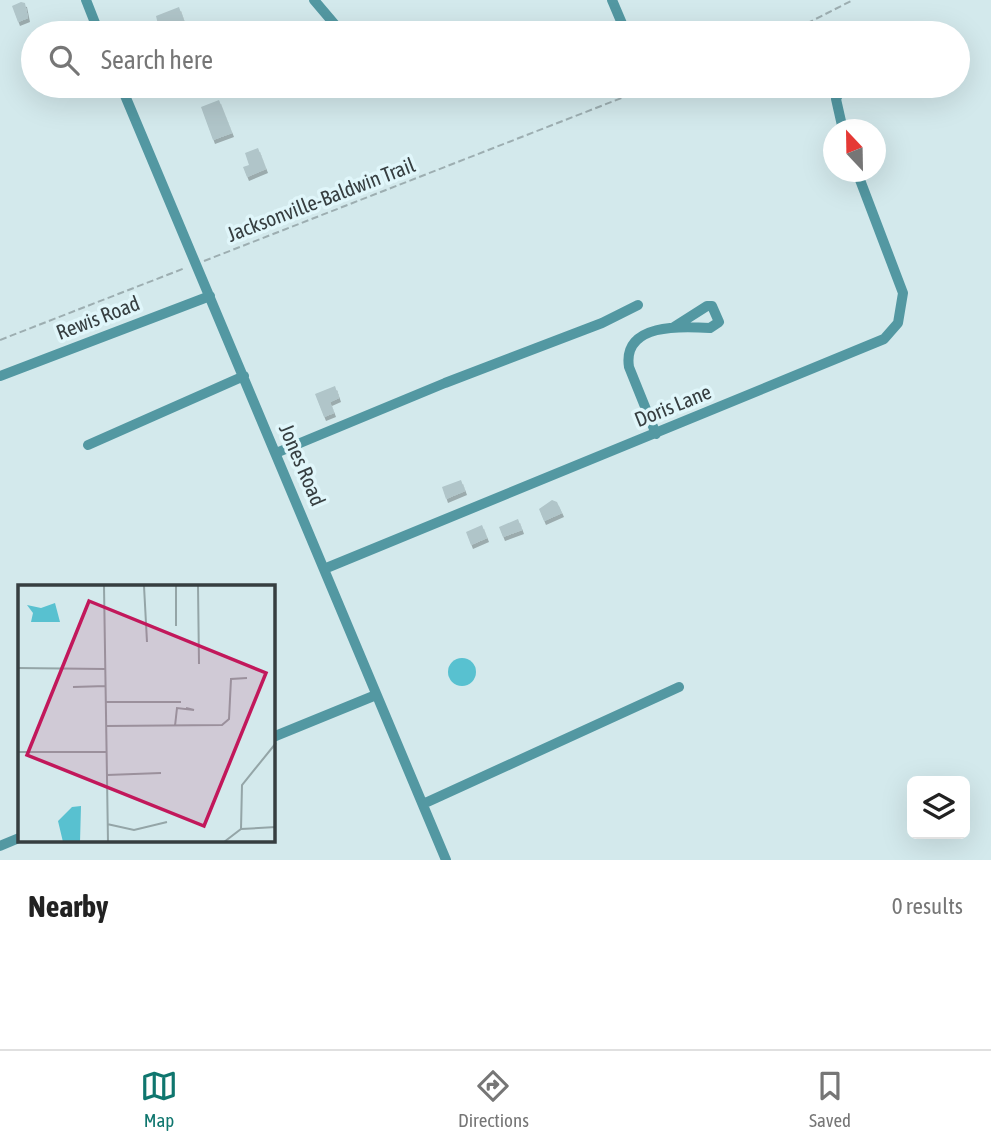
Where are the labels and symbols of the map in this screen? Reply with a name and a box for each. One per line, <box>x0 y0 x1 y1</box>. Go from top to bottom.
north arrow <box>823 119 886 182</box>
street label: Jacksonville-Baldwin Trail <box>223 152 418 246</box>
street label: Rewis Road <box>52 290 143 344</box>
street label: Doris Lane <box>631 379 714 431</box>
street label: Jones Road <box>275 420 331 509</box>
inset map <box>18 585 275 842</box>

